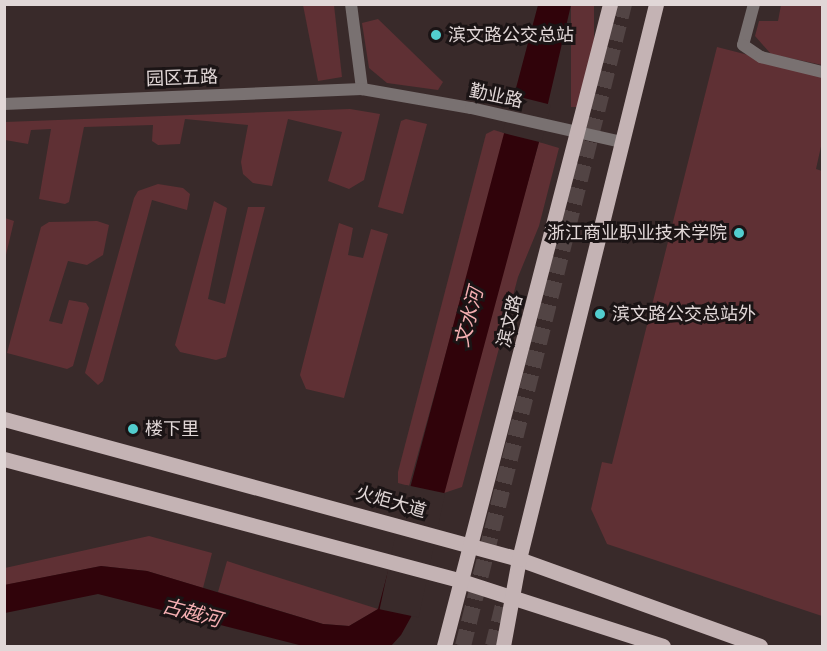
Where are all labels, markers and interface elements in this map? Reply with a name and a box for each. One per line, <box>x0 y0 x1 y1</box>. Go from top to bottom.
place label: 滨文路公交总站 <box>448 24 574 46</box>
marker: 滨文路公交总站 <box>429 28 443 42</box>
street label: 园区五路 <box>146 66 218 90</box>
street label: 勤业路 <box>467 80 525 112</box>
place label: 浙江商业职业技术学院 <box>547 222 727 244</box>
marker: 浙江商业职业技术学院 <box>732 226 746 240</box>
water label: 文水河 <box>449 285 487 349</box>
street label: 滨文路 <box>493 292 527 350</box>
place label: 滨文路公交总站外 <box>612 303 756 325</box>
marker: 滨文路公交总站外 <box>593 307 607 321</box>
place label: 楼下里 <box>145 418 199 440</box>
marker: 楼下里 <box>126 422 140 436</box>
street label: 火炬大道 <box>353 482 429 522</box>
water label: 古越河 <box>160 593 224 631</box>

